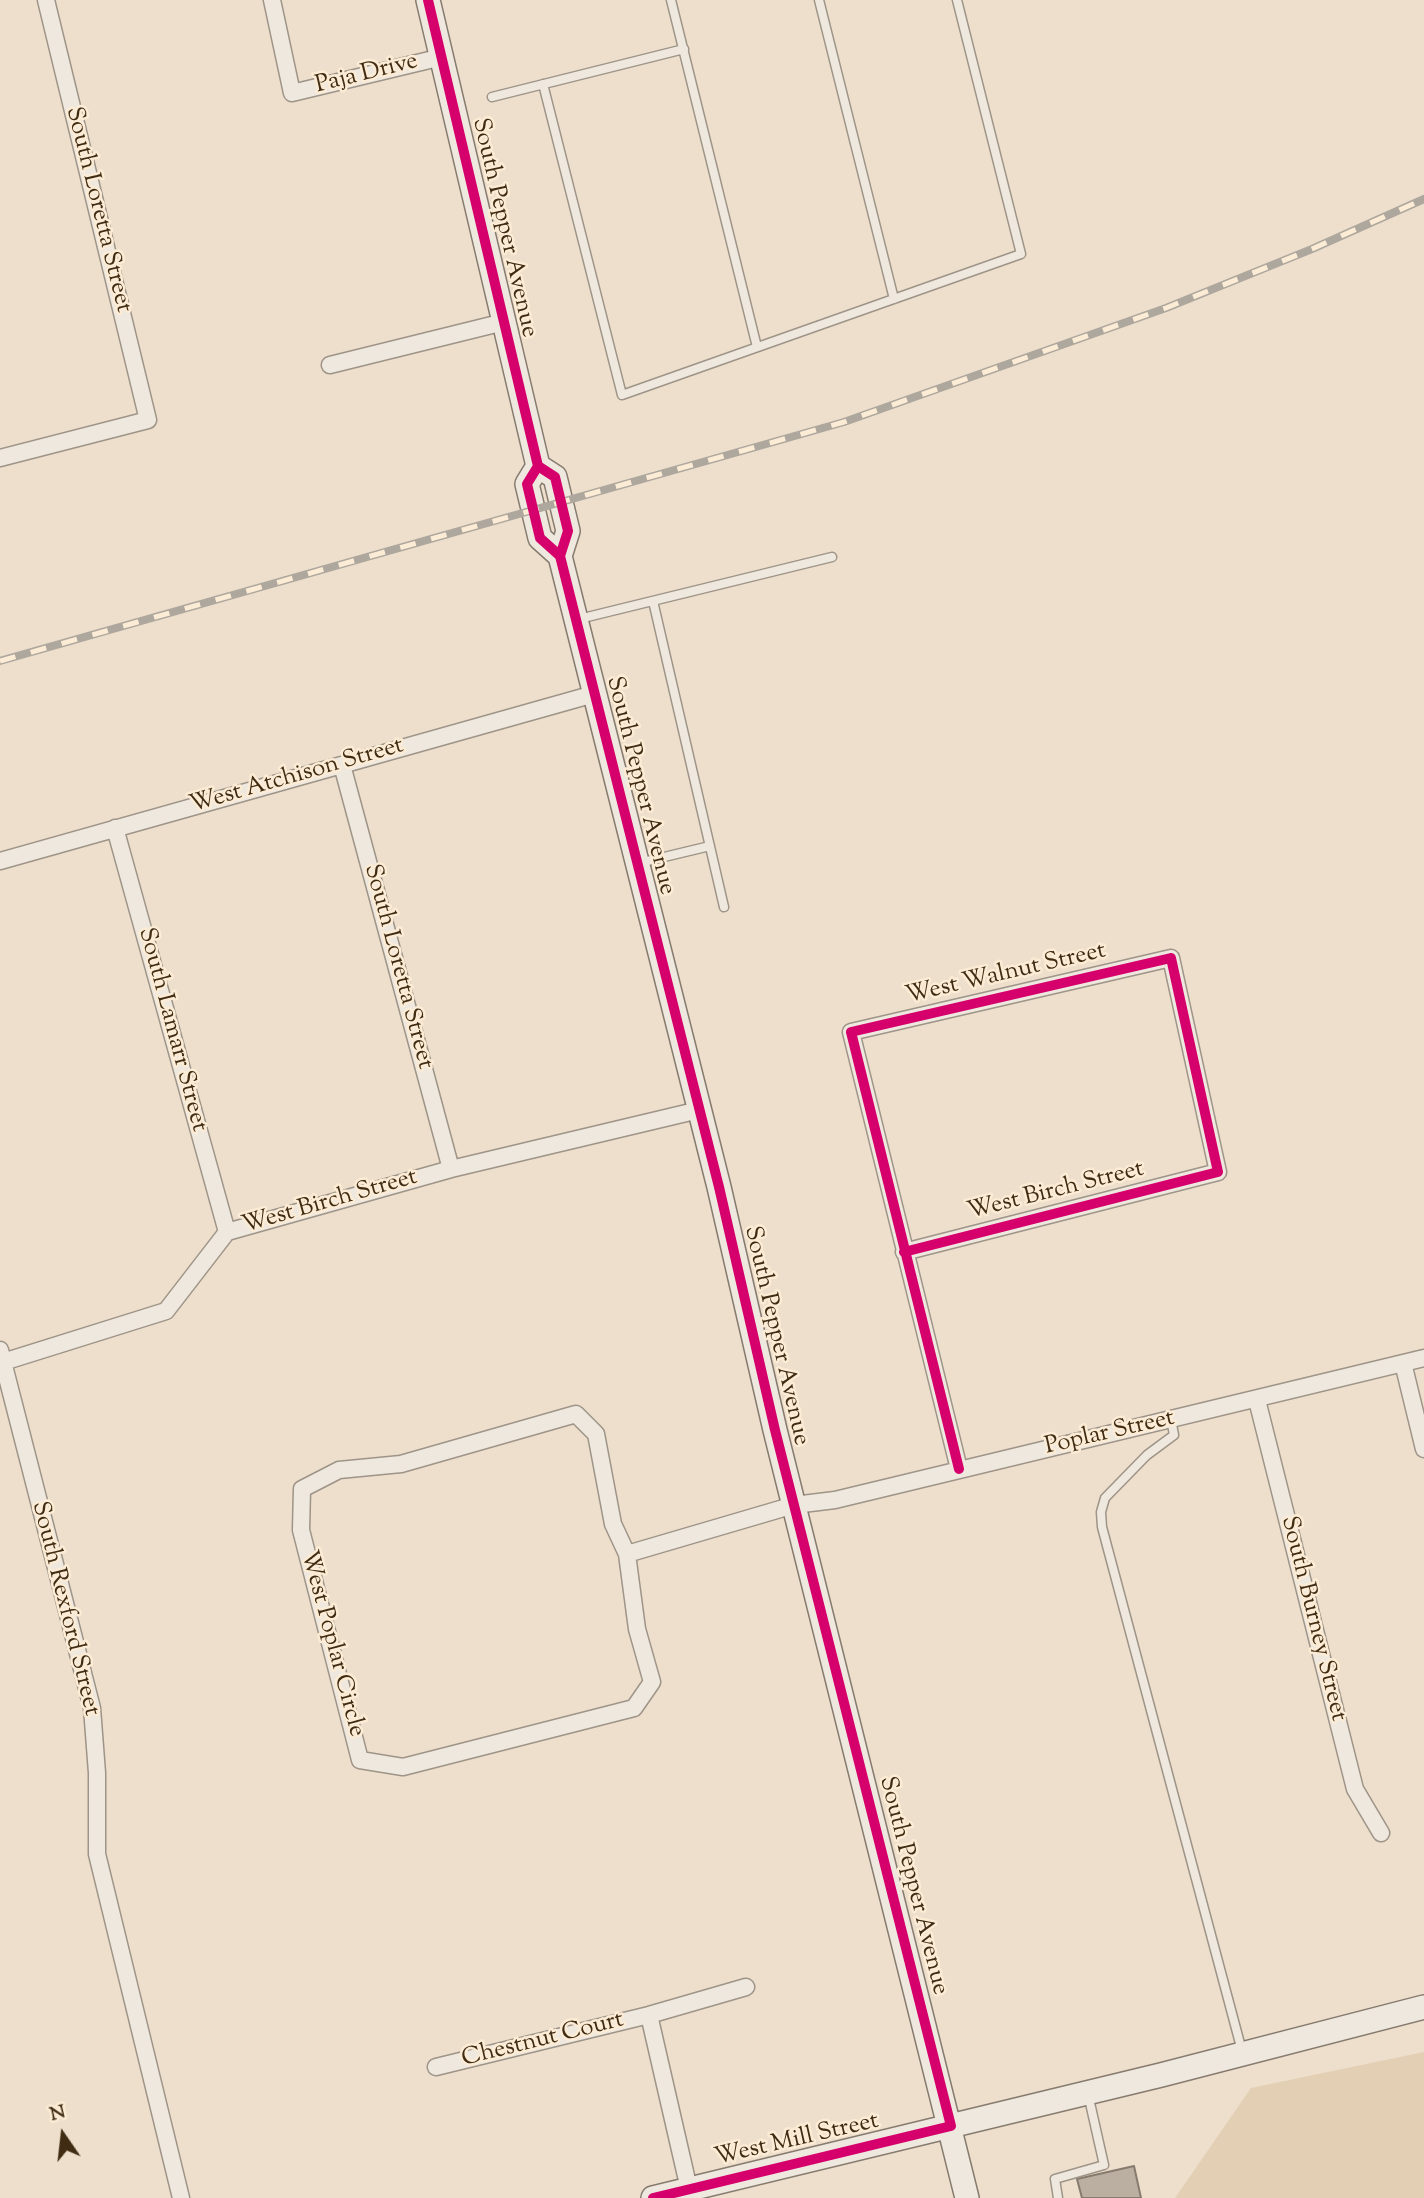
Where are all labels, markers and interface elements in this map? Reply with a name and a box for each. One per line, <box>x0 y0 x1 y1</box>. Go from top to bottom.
street label: Paja Drive <box>313 48 421 102</box>
street label: South Loretta Street <box>58 104 136 316</box>
street label: South Pepper Avenue <box>464 116 542 340</box>
street label: South Pepper Avenue <box>598 674 680 898</box>
street label: West Atchison Street <box>187 733 407 821</box>
street label: South Loretta Street <box>356 861 438 1073</box>
street label: South Lamarr Street <box>130 925 212 1135</box>
street label: West Walnut Street <box>903 938 1109 1012</box>
street label: West Birch Street <box>965 1156 1147 1228</box>
street label: West Birch Street <box>239 1164 421 1242</box>
street label: South Pepper Avenue <box>736 1224 814 1448</box>
street label: Poplar Street <box>1042 1405 1178 1463</box>
street label: South Rexford Street <box>23 1499 105 1719</box>
street label: South Burney Street <box>1273 1513 1351 1725</box>
street label: West Poplar Circle <box>292 1548 370 1740</box>
street label: South Pepper Avenue <box>871 1774 953 1998</box>
street label: Chestnut Court <box>459 2007 627 2075</box>
text: N <box>47 2099 68 2129</box>
north arrow <box>28 2100 98 2170</box>
street label: West Mill Street <box>712 2108 882 2174</box>

